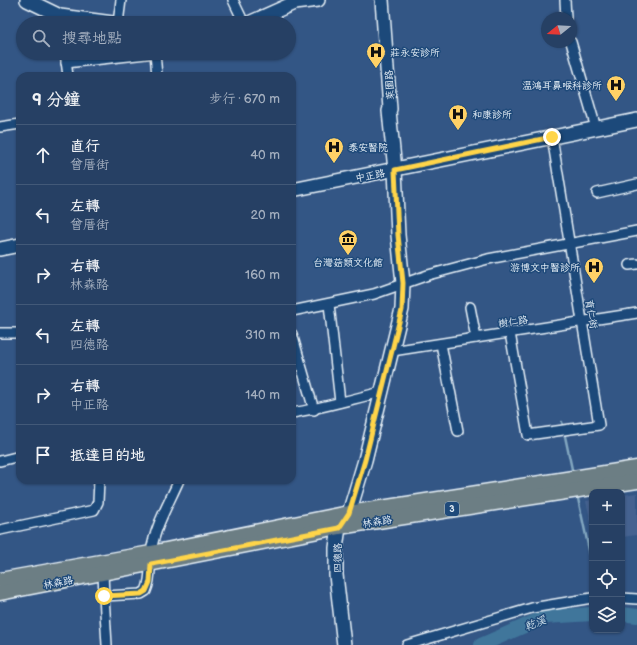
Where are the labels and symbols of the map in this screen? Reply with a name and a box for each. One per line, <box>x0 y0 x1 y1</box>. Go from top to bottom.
north arrow <box>541 12 577 48</box>
hospital icon: 莊永安診所 <box>365 41 387 69</box>
place label: 莊永安診所 <box>390 47 440 59</box>
street label: 萊園路 <box>383 70 397 100</box>
hospital icon: 溫鴻耳鼻喉科診所 <box>605 74 627 102</box>
place label: 溫鴻耳鼻喉科診所 <box>522 80 602 92</box>
hospital icon: 和康診所 <box>447 103 469 131</box>
place label: 和康診所 <box>472 109 512 121</box>
route end <box>543 128 561 146</box>
hospital icon: 泰安醫院 <box>323 136 345 164</box>
place label: 泰安醫院 <box>348 142 388 154</box>
street label: 中正路 <box>354 167 386 185</box>
museum icon: 台灣菇類文化館 <box>337 228 359 256</box>
hospital icon: 游博文中醫診所 <box>583 256 605 284</box>
place label: 台灣菇類文化館 <box>313 257 383 269</box>
place label: 游博文中醫診所 <box>510 262 580 274</box>
street label: 育仁街 <box>583 298 600 330</box>
street label: 樹仁路 <box>497 314 529 330</box>
road number: 3 <box>445 502 459 516</box>
street label: 林森路 <box>361 514 393 530</box>
street label: 四德路 <box>332 543 344 573</box>
street label: 林森路 <box>42 574 74 592</box>
route start <box>95 587 113 605</box>
water label: 乾溪 <box>523 613 549 633</box>

